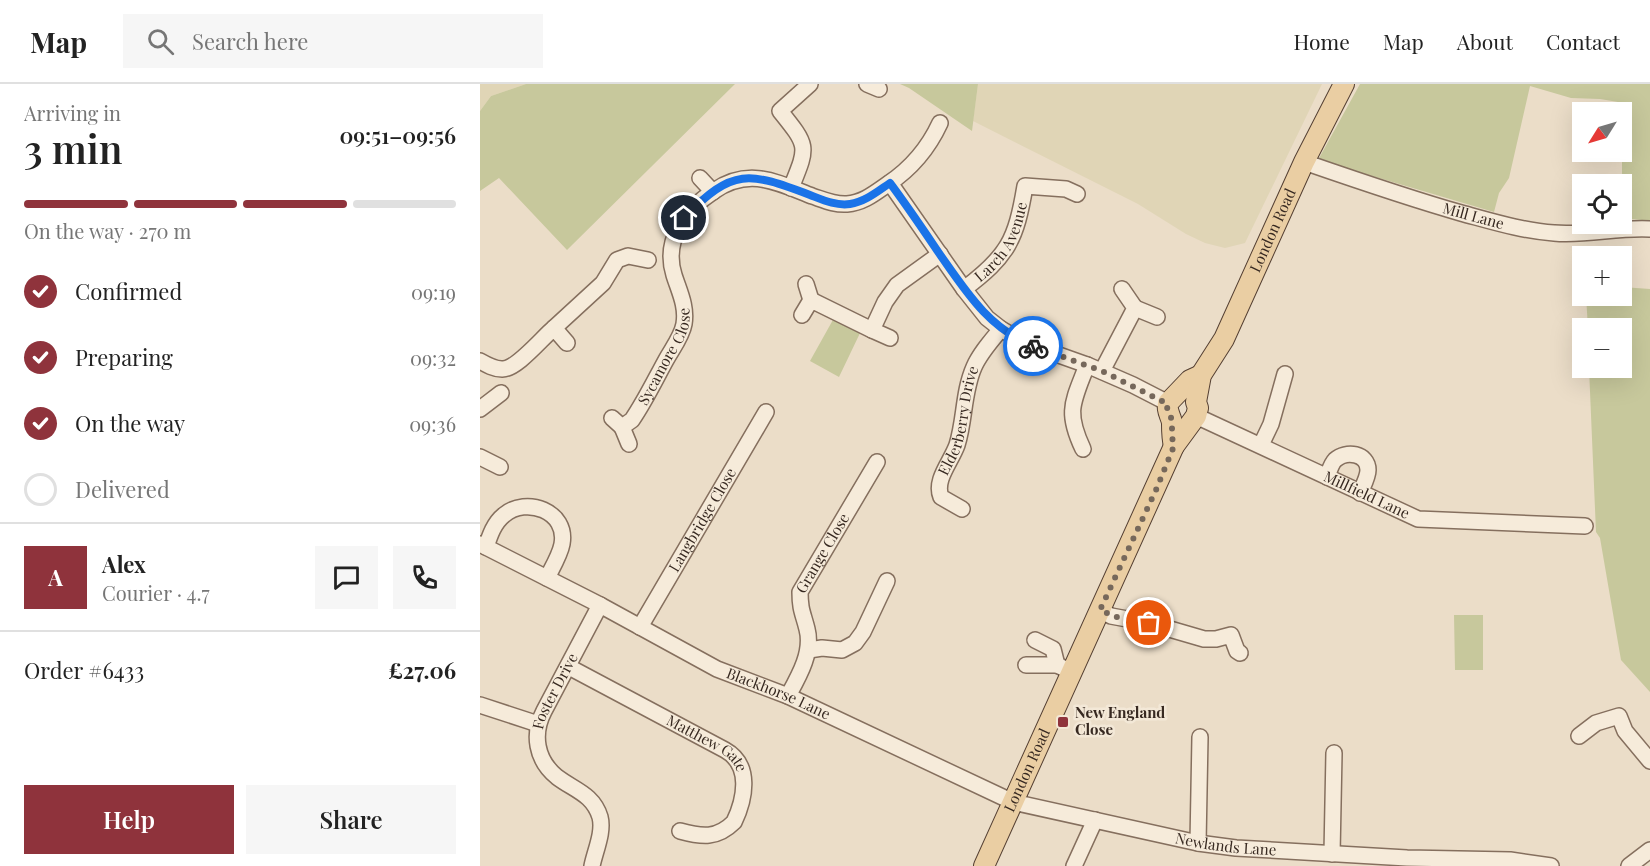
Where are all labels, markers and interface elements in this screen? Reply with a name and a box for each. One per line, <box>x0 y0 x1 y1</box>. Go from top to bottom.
search box <box>123 14 543 68</box>
text: Map <box>30 23 87 60</box>
icon: search <box>144 25 177 58</box>
text: Search here <box>192 26 308 56</box>
text: Home <box>1294 27 1350 55</box>
text: Map <box>1383 27 1424 55</box>
text: About <box>1457 27 1513 55</box>
text: Contact <box>1546 27 1620 55</box>
text: Arriving in <box>24 99 121 126</box>
north arrow <box>1572 102 1632 162</box>
map controls <box>1572 102 1632 378</box>
text: 09:51–09:56 <box>339 120 456 150</box>
text: 3 min <box>24 122 122 174</box>
button: locate <box>1572 174 1632 234</box>
street label: London Road <box>1245 185 1300 275</box>
pin <box>658 192 709 243</box>
street label: Mill Lane <box>1441 197 1506 233</box>
street label: Larch Avenue <box>970 200 1031 286</box>
icon: home <box>667 201 700 234</box>
text: On the way · 270 m <box>24 217 191 244</box>
button: + <box>1572 246 1632 306</box>
icon: check <box>24 275 57 308</box>
text: Confirmed <box>75 276 182 306</box>
text: 09:19 <box>411 278 456 305</box>
street label: Sycamore Close <box>633 307 694 408</box>
courier <box>1003 316 1063 376</box>
button: − <box>1572 318 1632 378</box>
icon: bike <box>1017 330 1050 363</box>
icon: check <box>24 341 57 374</box>
text: Preparing <box>75 342 173 372</box>
text: 09:32 <box>410 344 456 371</box>
street label: Elderberry Drive <box>933 363 982 478</box>
icon: check <box>24 407 57 440</box>
text: On the way <box>75 408 185 438</box>
text: 09:36 <box>409 410 456 437</box>
street label: Langbridge Close <box>664 464 740 575</box>
street label: Millfield Lane <box>1321 466 1413 523</box>
text: Delivered <box>75 474 170 504</box>
street label: Grange Close <box>791 509 853 597</box>
button: chat <box>315 546 378 609</box>
button: phone <box>393 546 456 609</box>
text: Alex <box>102 549 146 579</box>
text: A <box>48 562 63 592</box>
text: Courier · 4.7 <box>102 579 210 606</box>
pin <box>1123 597 1174 648</box>
icon: bag <box>1132 606 1165 639</box>
street label: Foster Drive <box>527 649 582 731</box>
text: Order #6433 <box>24 655 144 685</box>
text: £27.06 <box>388 655 456 685</box>
street label: Blackhorse Lane <box>724 662 834 724</box>
place label: New England Close <box>1075 702 1165 739</box>
street label: Matthew Gate <box>663 710 752 774</box>
marker: New England Close <box>1056 715 1070 729</box>
street label: London Road <box>999 725 1054 815</box>
button: Help <box>24 785 234 854</box>
button: Share <box>246 785 456 854</box>
street label: Newlands Lane <box>1174 827 1277 859</box>

